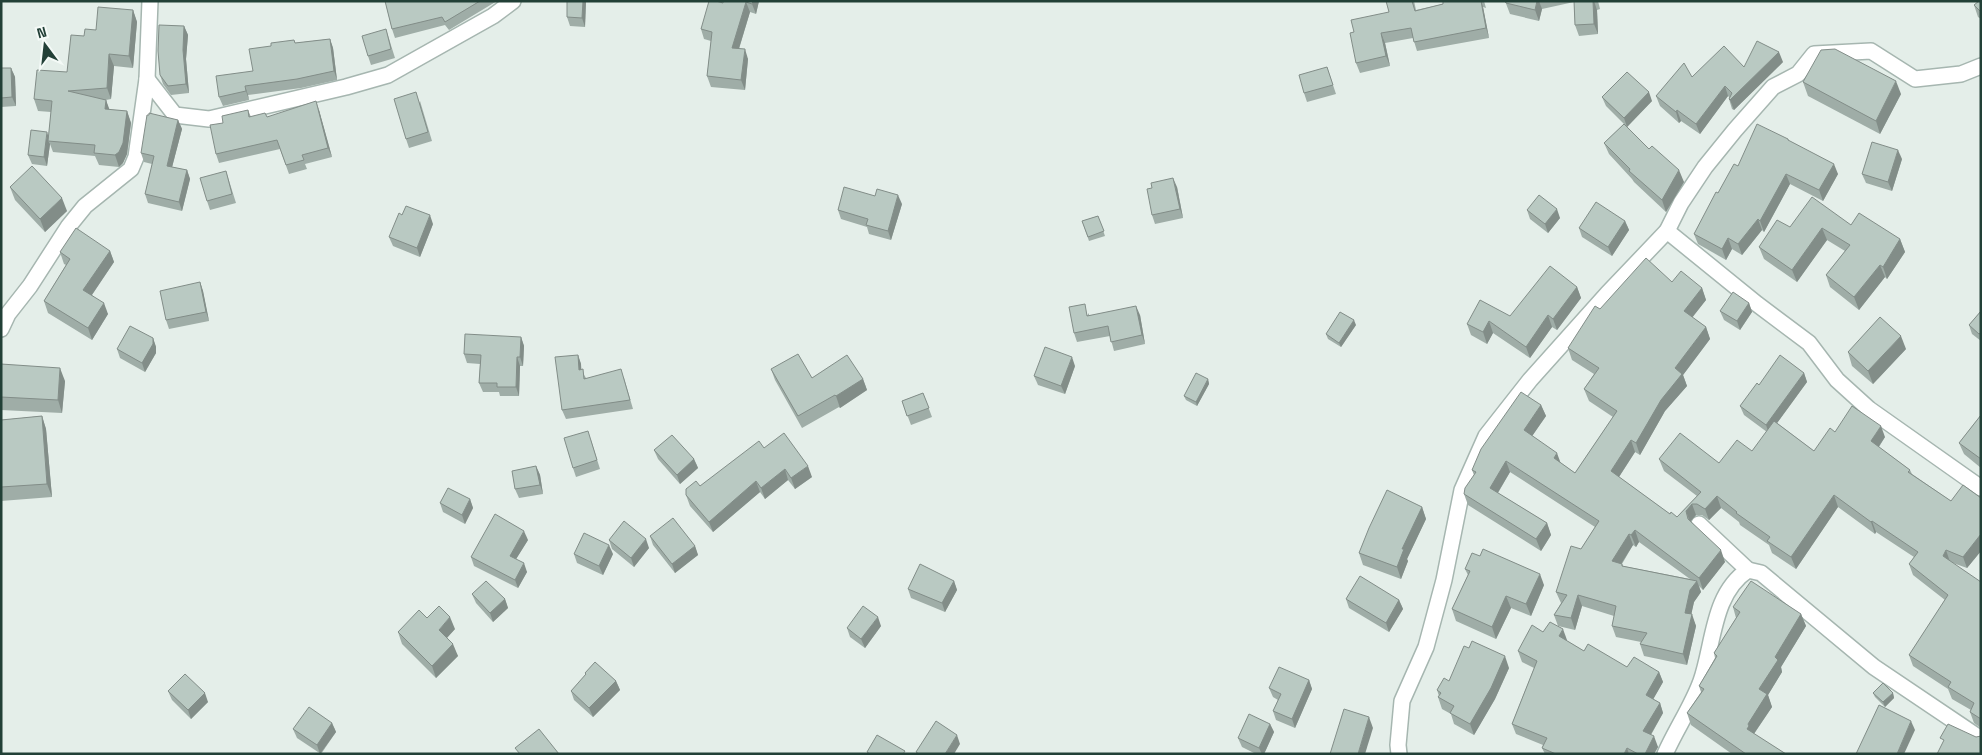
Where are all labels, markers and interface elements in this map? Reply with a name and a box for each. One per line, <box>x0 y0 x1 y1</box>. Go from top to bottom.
north arrow <box>20 20 70 70</box>
text: N <box>35 23 49 42</box>

